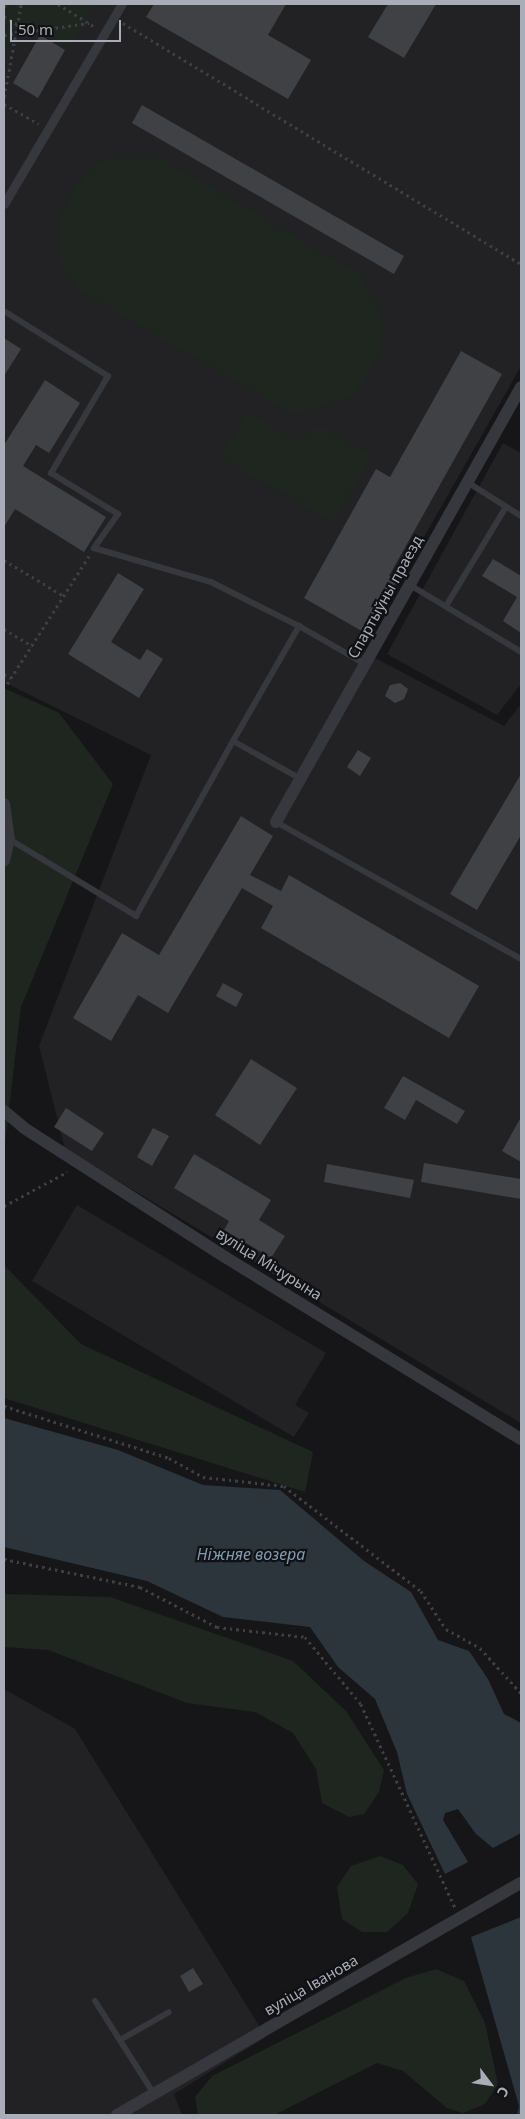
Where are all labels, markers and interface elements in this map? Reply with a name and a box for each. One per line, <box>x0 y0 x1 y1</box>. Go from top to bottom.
scale bar <box>12 10 124 42</box>
text: 50 m <box>18 19 53 39</box>
street label: Спартыўны праезд <box>344 532 426 662</box>
street label: вуліца Мічурына <box>213 1224 325 1304</box>
water label: Ніжняе возера <box>197 1544 305 1564</box>
street label: вуліца Іванова <box>261 1951 361 2019</box>
north arrow <box>465 2059 515 2109</box>
text: С <box>493 2083 514 2101</box>

